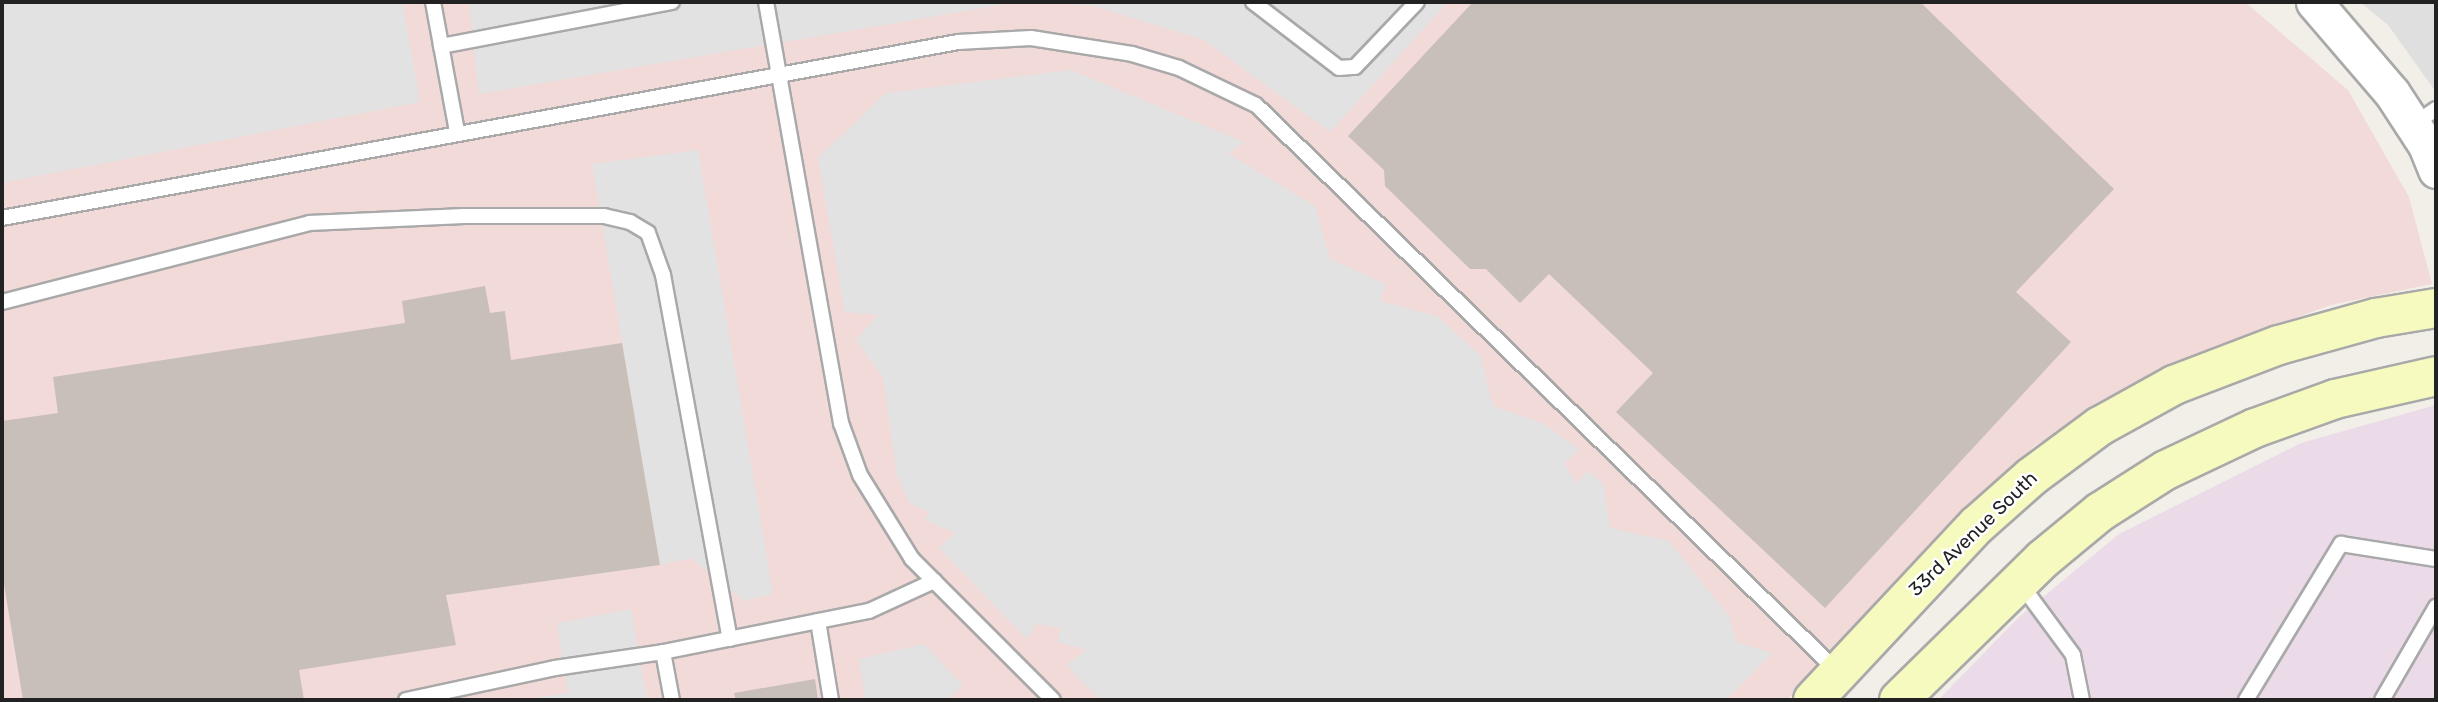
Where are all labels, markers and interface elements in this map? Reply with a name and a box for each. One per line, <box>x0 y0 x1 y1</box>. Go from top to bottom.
street label: 33rd Avenue South <box>1904 467 2042 601</box>

